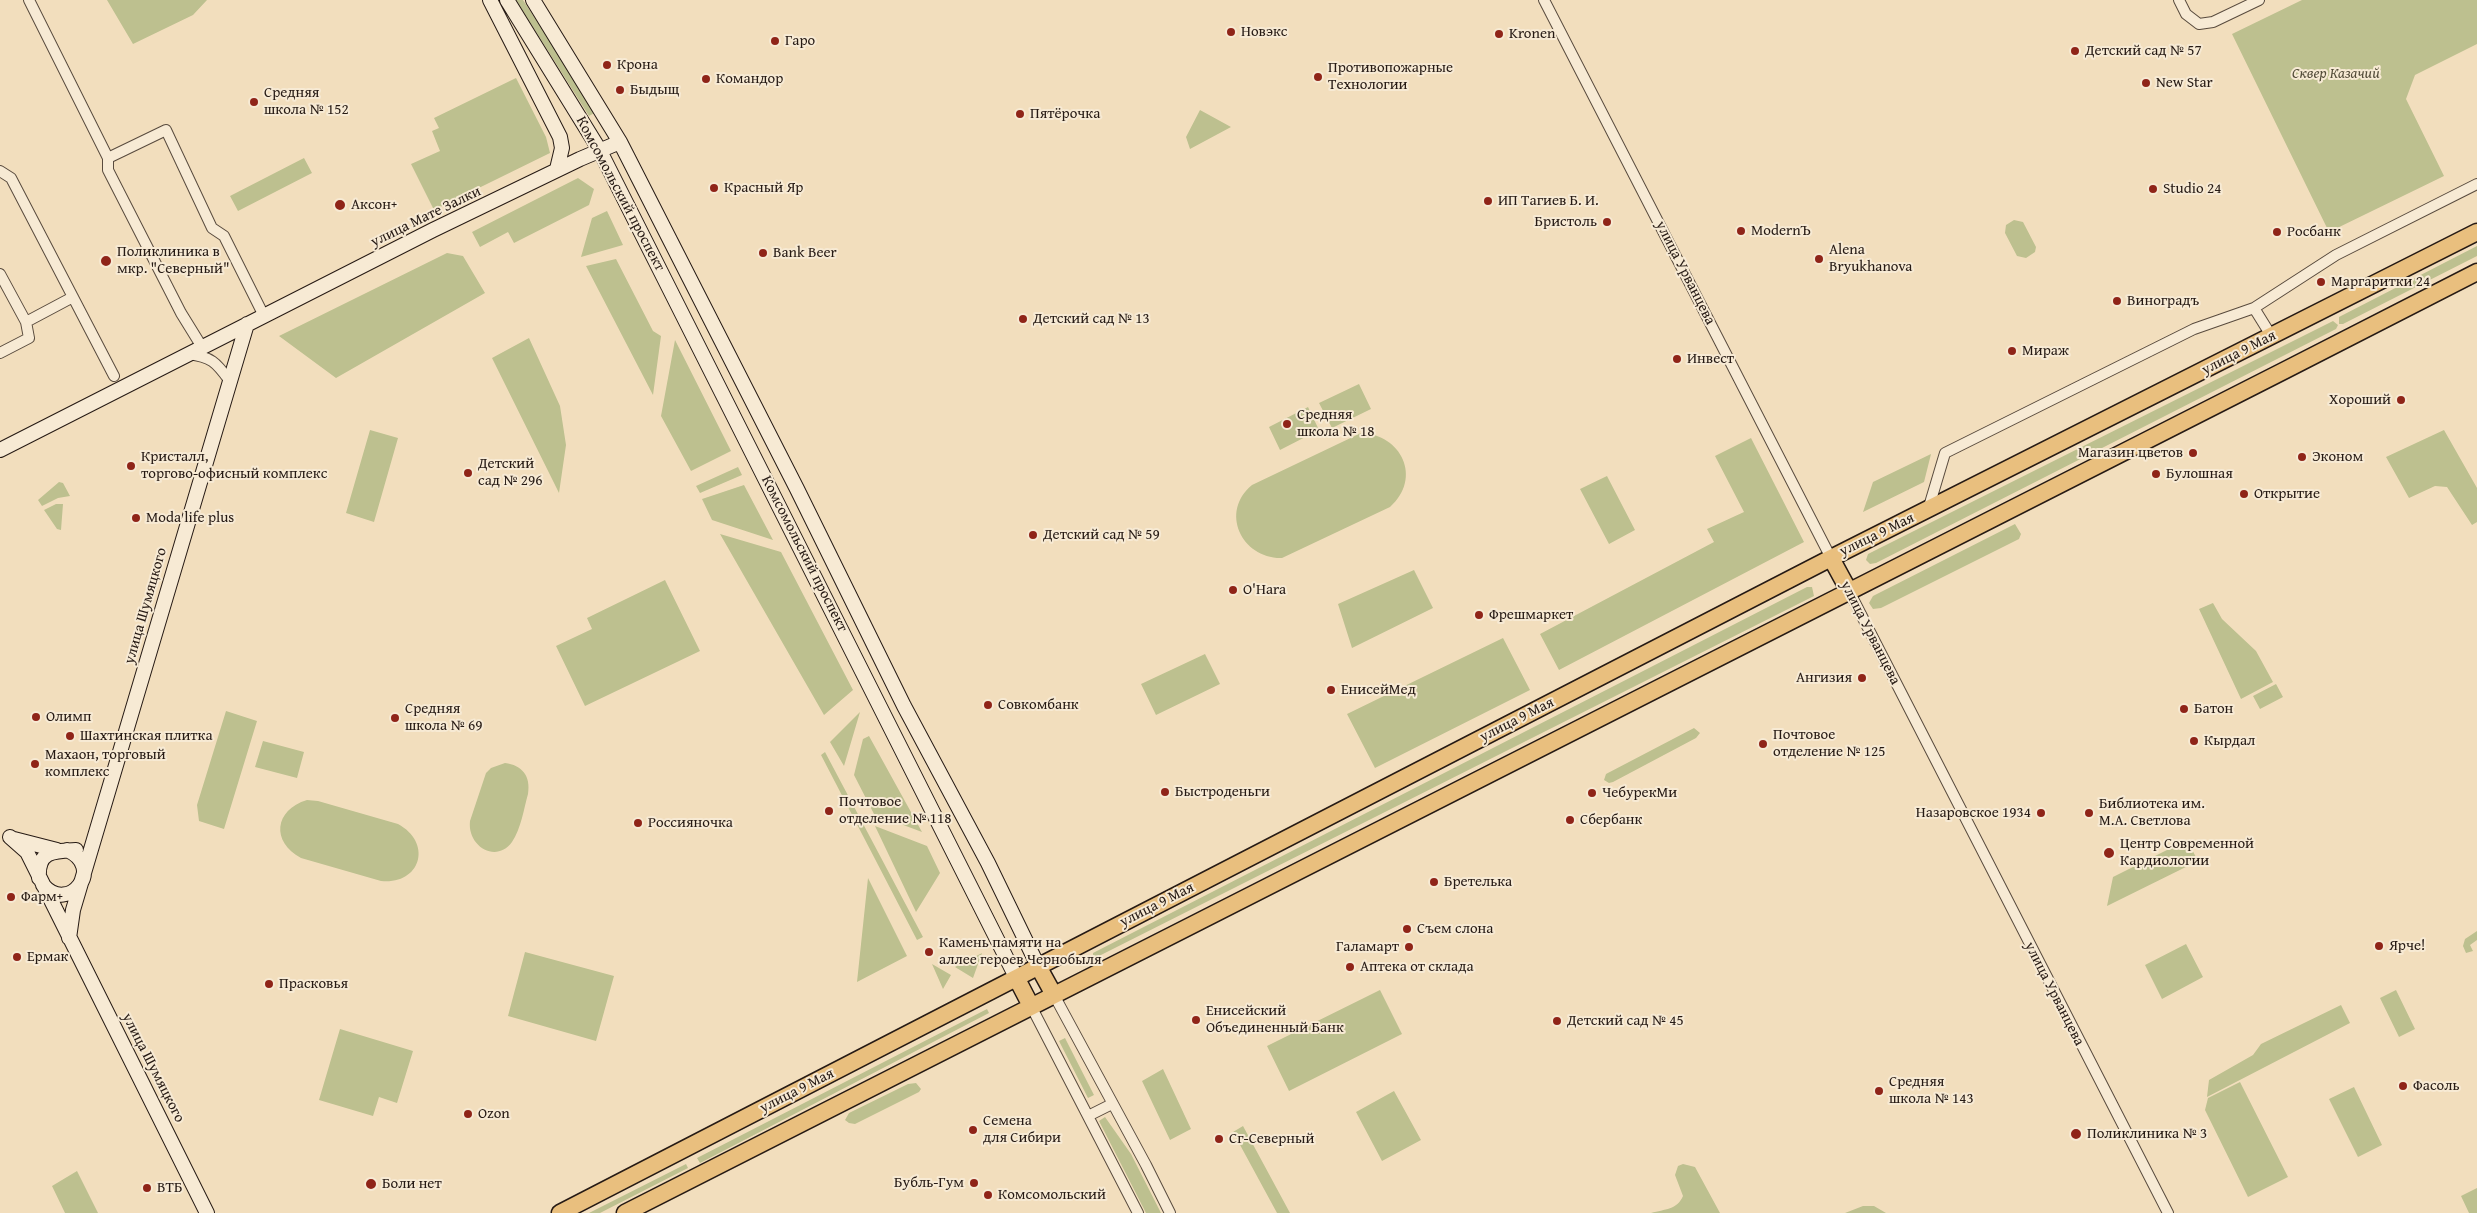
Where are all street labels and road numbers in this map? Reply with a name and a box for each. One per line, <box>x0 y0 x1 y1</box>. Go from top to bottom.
street label: Комсомольский проспект <box>572 114 668 274</box>
street label: улица Мате Залки <box>368 183 484 251</box>
street label: улица Урванцева <box>1651 218 1719 328</box>
street label: улица 9 Мая <box>2199 327 2279 379</box>
street label: Комсомольский проспект <box>757 473 851 635</box>
street label: улица 9 Мая <box>1837 509 1917 561</box>
street label: улица Шумяцкого <box>121 546 171 666</box>
street label: улица Урванцева <box>1836 578 1904 688</box>
street label: улица 9 Мая <box>1477 694 1557 746</box>
street label: улица 9 Мая <box>1117 879 1197 931</box>
street label: улица Урванцева <box>2020 939 2088 1049</box>
street label: улица Шумяцкого <box>118 1010 188 1126</box>
street label: улица 9 Мая <box>757 1065 837 1117</box>

